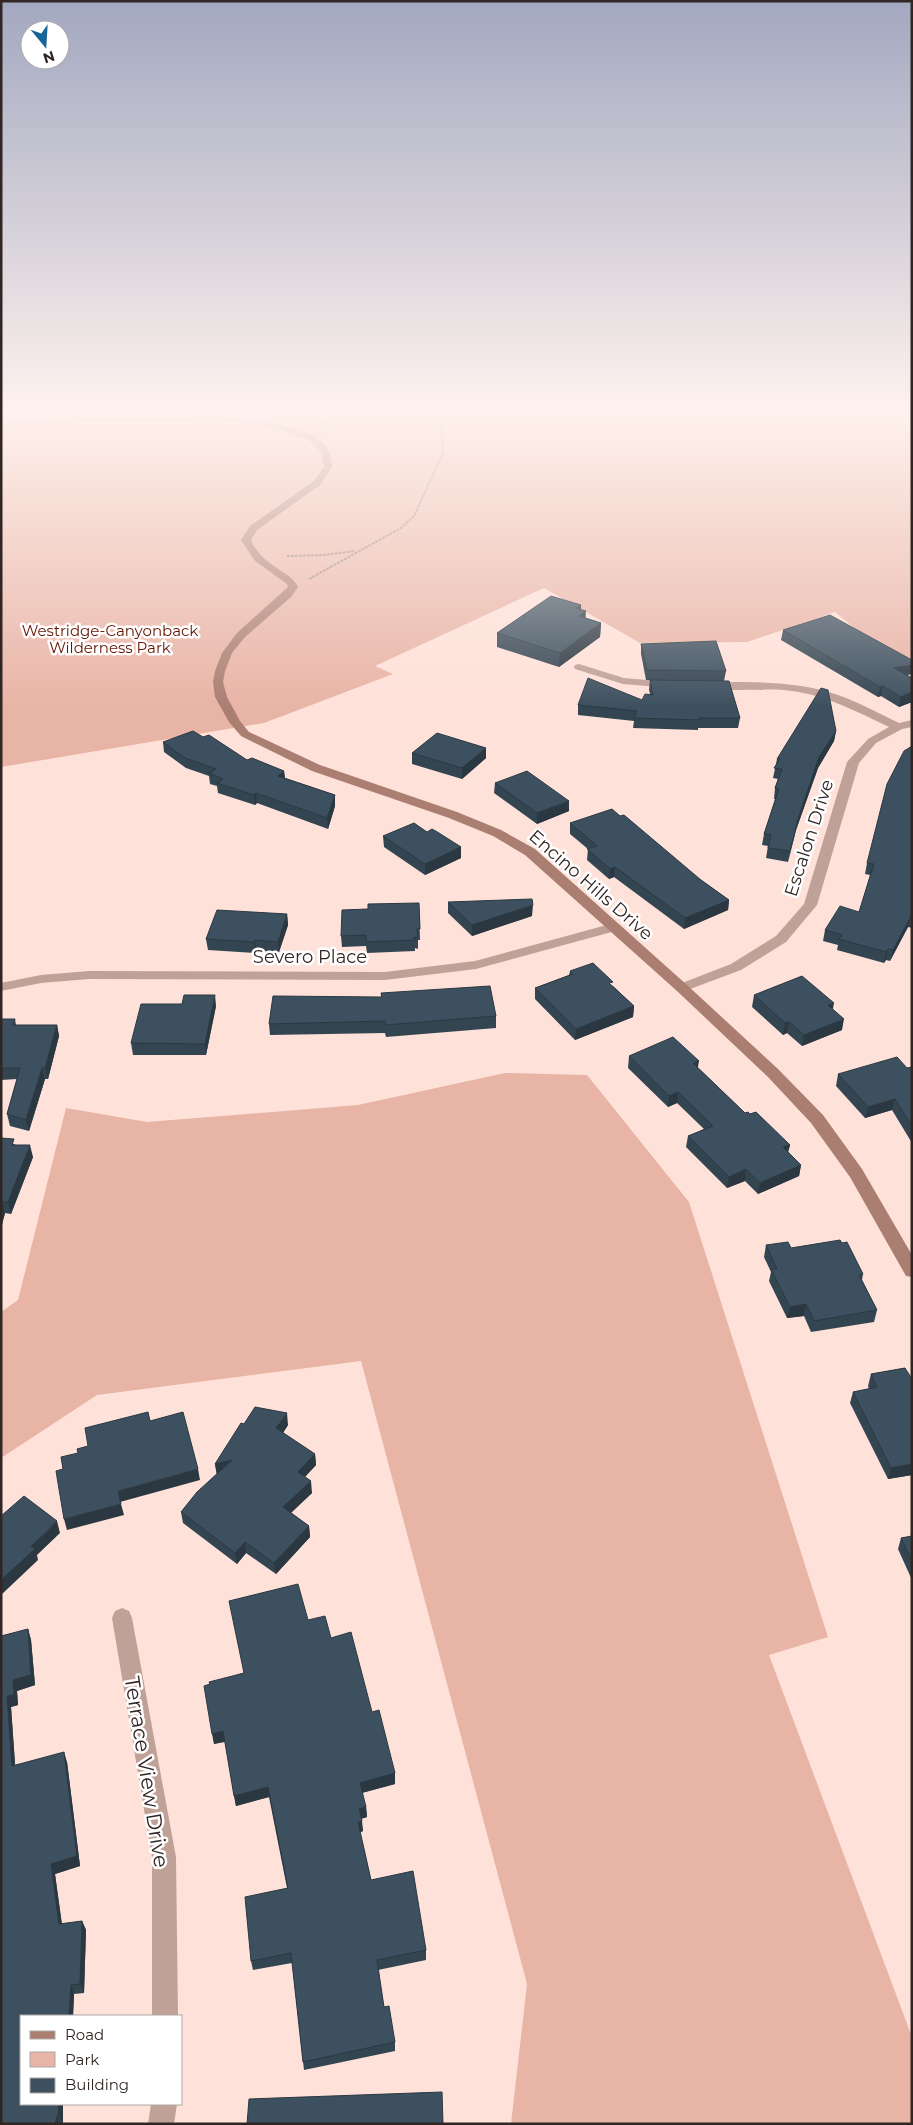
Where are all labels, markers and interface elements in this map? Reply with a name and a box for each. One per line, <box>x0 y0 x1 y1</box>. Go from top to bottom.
north arrow <box>20 20 70 70</box>
text: N <box>41 47 57 68</box>
park label: Westridge-Canyonback Wilderness Park <box>22 621 198 657</box>
street label: Escalon Drive <box>780 777 838 899</box>
street label: Encino Hills Drive <box>525 825 658 945</box>
street label: Severo Place <box>253 946 367 968</box>
street label: Terrace View Drive <box>120 1675 174 1869</box>
legend <box>20 2015 182 2105</box>
text: Road <box>65 2025 104 2044</box>
text: Park <box>65 2050 99 2069</box>
text: Building <box>65 2075 129 2094</box>

